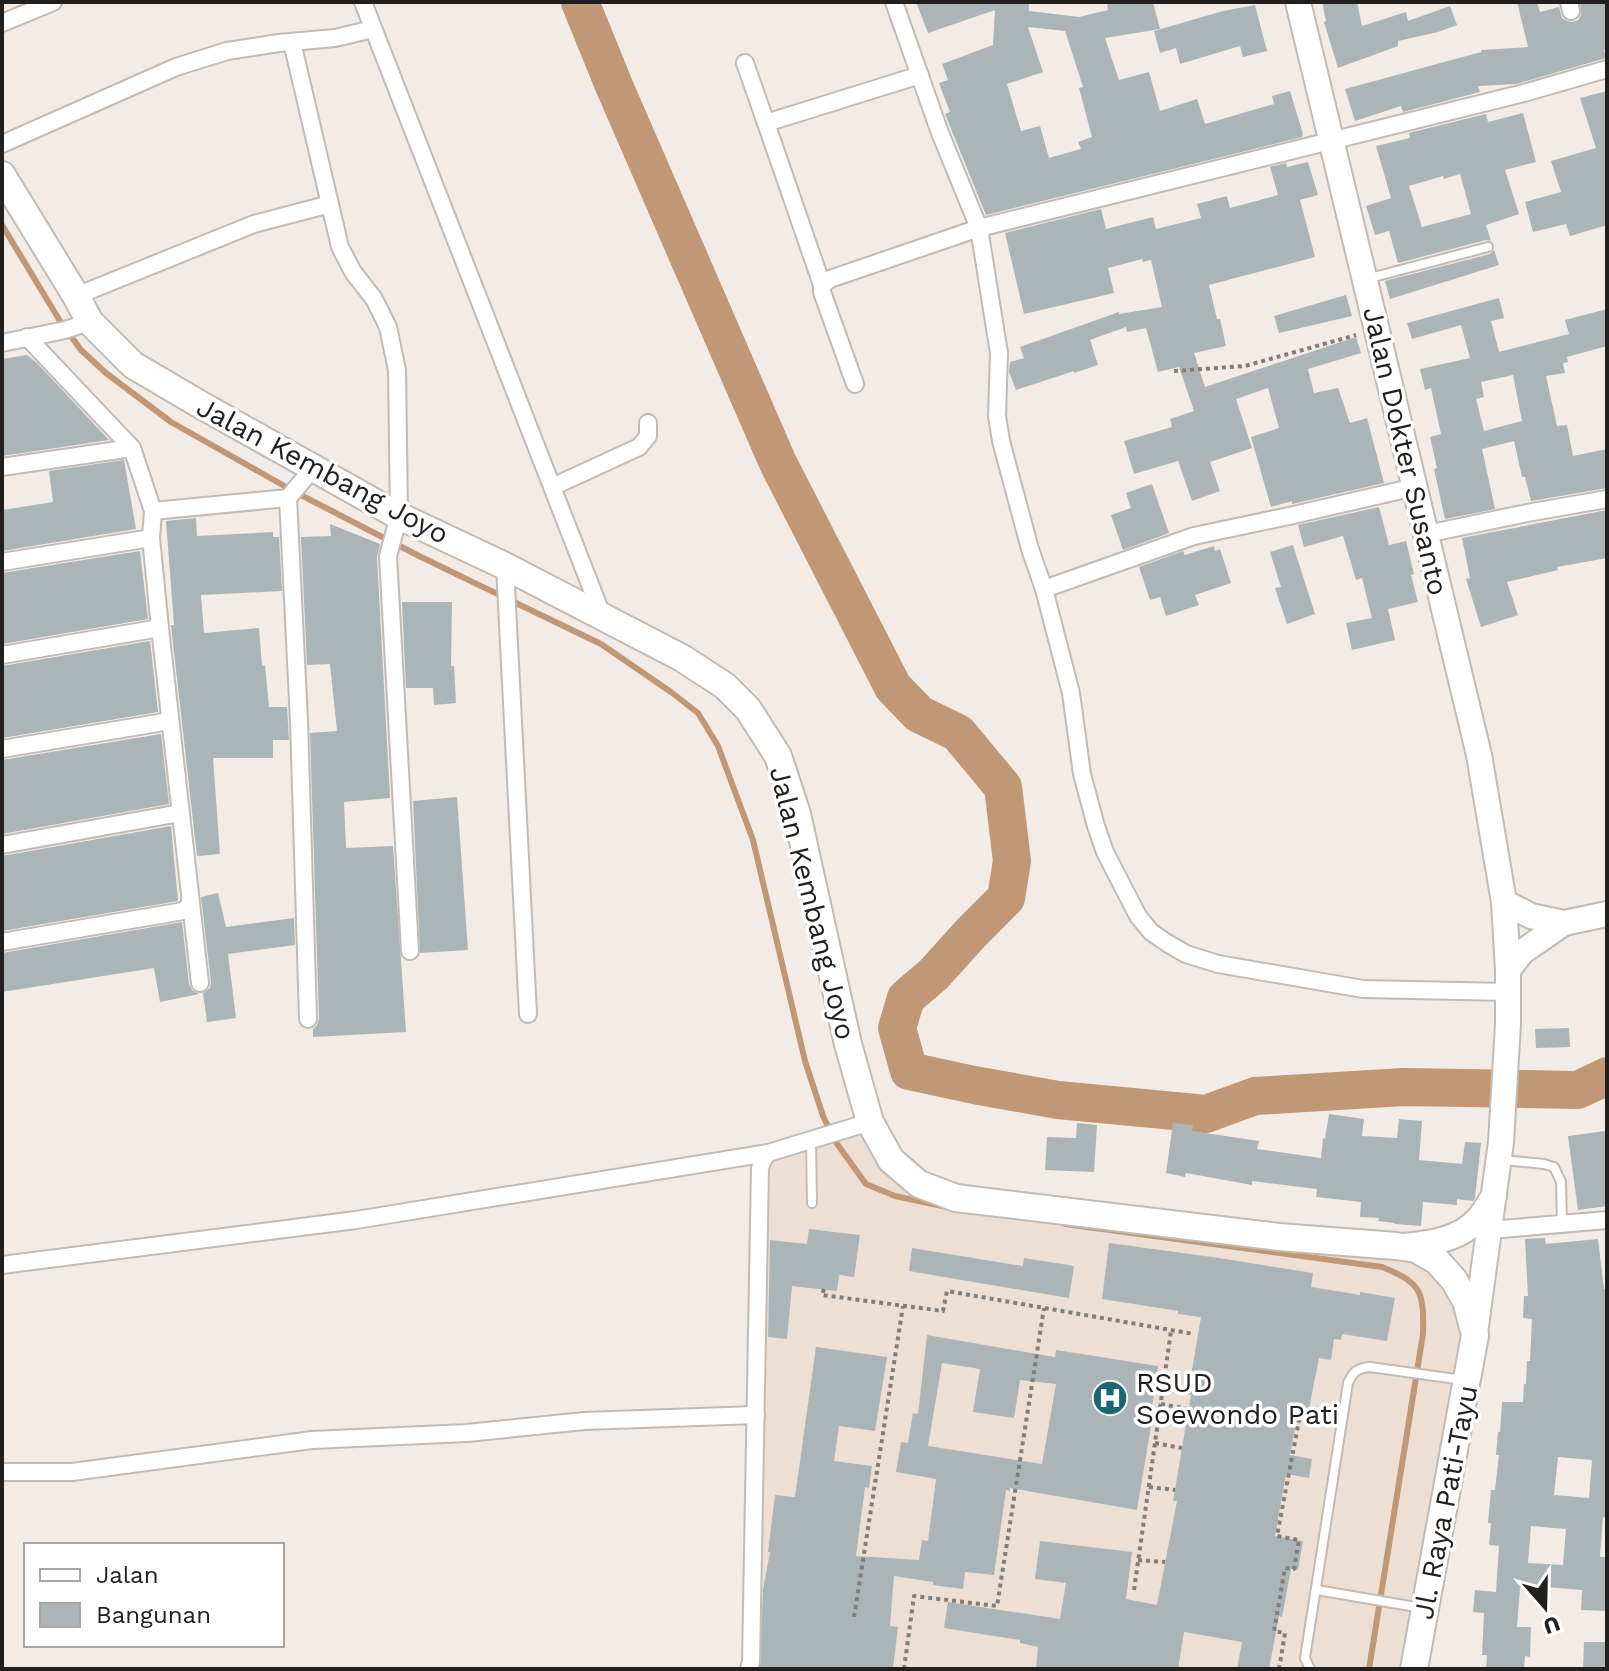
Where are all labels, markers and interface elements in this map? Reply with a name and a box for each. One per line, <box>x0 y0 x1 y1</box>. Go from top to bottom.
street label: Jalan Dokter Susanto <box>1356 304 1455 599</box>
street label: Jalan Kembang Joyo <box>191 390 454 551</box>
street label: Jalan Kembang Joyo <box>763 763 862 1043</box>
place label: RSUD Soewondo Pati <box>1136 1366 1339 1431</box>
hospital icon: RSUD Soewondo Pati <box>1091 1379 1129 1417</box>
street label: Jl. Raya Pati-Tayu <box>1407 1382 1484 1622</box>
legend <box>24 1543 284 1647</box>
text: Jalan <box>96 1561 159 1589</box>
north arrow <box>1505 1567 1585 1647</box>
text: Bangunan <box>96 1601 211 1629</box>
text: U <box>1540 1611 1563 1640</box>

